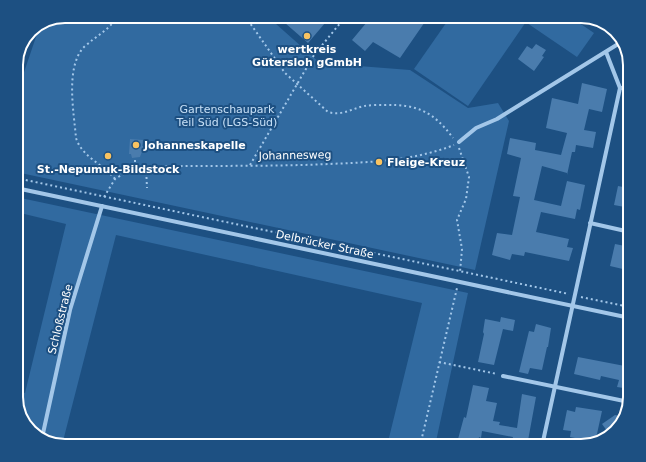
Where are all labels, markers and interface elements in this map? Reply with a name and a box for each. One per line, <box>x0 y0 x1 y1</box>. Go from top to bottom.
marker: wertkreis Gütersloh gGmbH <box>302 31 312 41</box>
place label: wertkreis Gütersloh gGmbH <box>252 43 362 69</box>
park label: Gartenschaupark Teil Süd (LGS-Süd) <box>176 103 277 129</box>
place label: Johanneskapelle <box>143 139 246 152</box>
marker: Johanneskapelle <box>131 140 141 150</box>
street label: Johannesweg <box>257 148 332 163</box>
marker: St.-Nepumuk-Bildstock <box>103 151 113 161</box>
place label: Fleige-Kreuz <box>387 156 465 169</box>
marker: Fleige-Kreuz <box>374 157 384 167</box>
place label: St.-Nepumuk-Bildstock <box>37 163 180 176</box>
street label: Delbrücker Straße <box>275 228 375 261</box>
street label: Schloßstraße <box>46 283 76 355</box>

